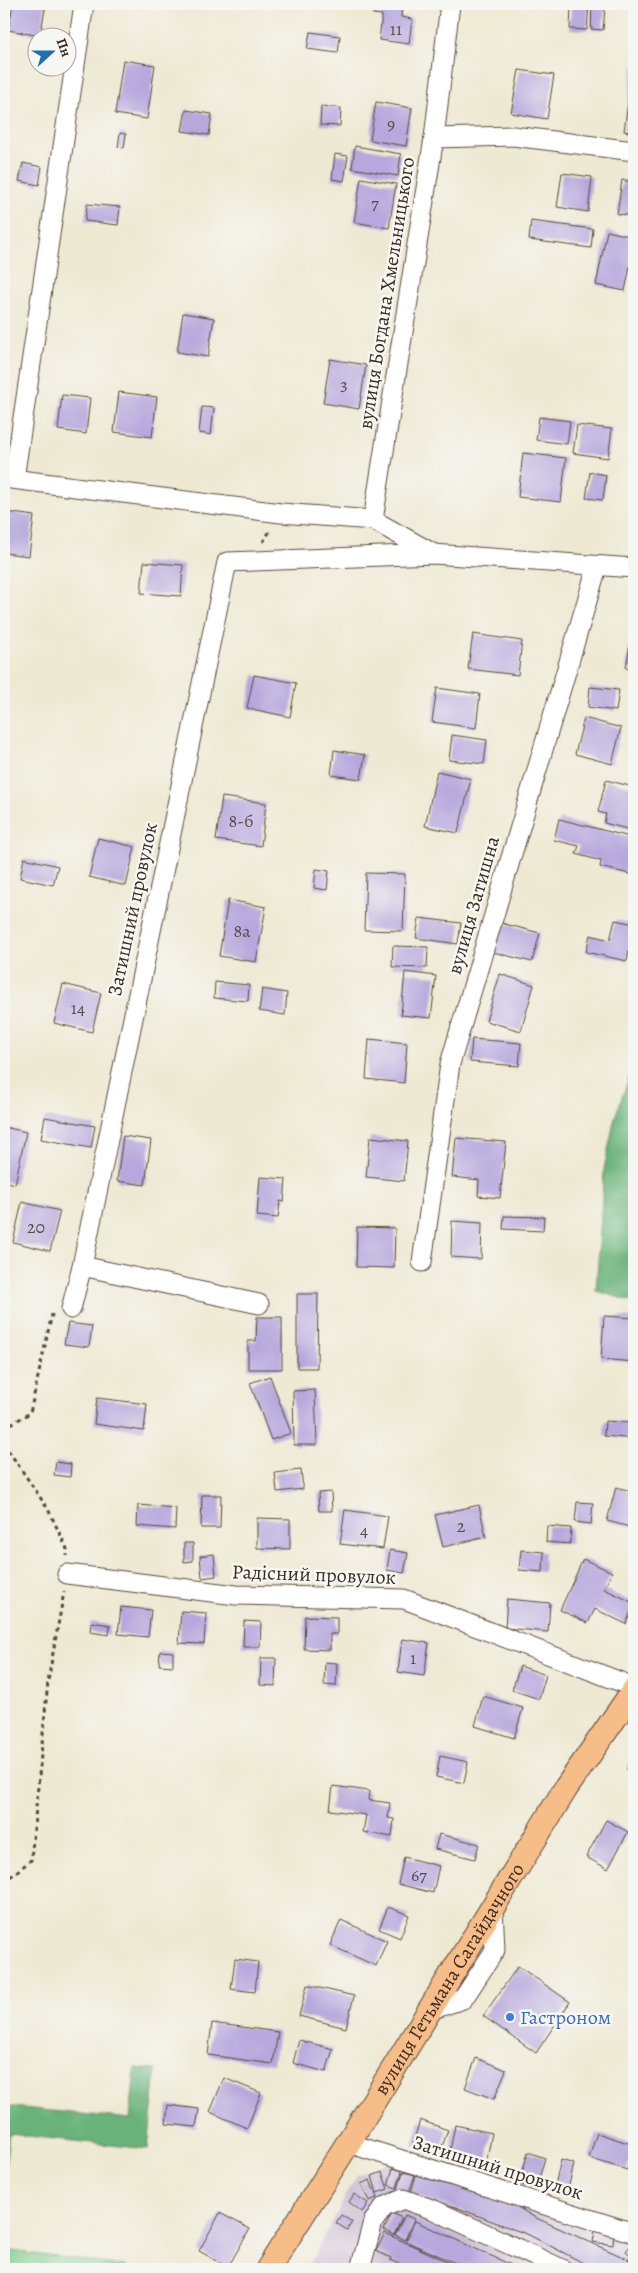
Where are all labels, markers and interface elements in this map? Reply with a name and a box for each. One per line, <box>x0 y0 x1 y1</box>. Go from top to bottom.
house number: 11 <box>390 17 402 41</box>
north arrow <box>28 28 78 78</box>
text: Пн <box>52 36 76 59</box>
house number: 9 <box>387 112 395 136</box>
street label: вулиця Богдана Хмельницького <box>352 155 421 431</box>
house number: 7 <box>371 191 379 215</box>
house number: 3 <box>340 372 348 396</box>
house number: 8-б <box>228 809 254 833</box>
street label: Затишний провулок <box>101 820 164 998</box>
street label: вулиця Затишна <box>441 832 506 977</box>
house number: 8а <box>233 919 251 943</box>
house number: 14 <box>71 996 85 1020</box>
house number: 20 <box>27 1215 45 1239</box>
house number: 2 <box>457 1514 466 1538</box>
house number: 4 <box>360 1518 368 1542</box>
street label: Радісний провулок <box>232 1558 396 1591</box>
house number: 1 <box>410 1646 416 1670</box>
street label: вулиця Гетьмана Сагайдачного <box>368 1858 531 2100</box>
house number: 67 <box>411 1863 427 1887</box>
place label: Гастроном <box>520 2004 611 2031</box>
marker: Гастроном <box>504 2011 516 2023</box>
street label: Затишний провулок <box>409 2129 586 2206</box>

